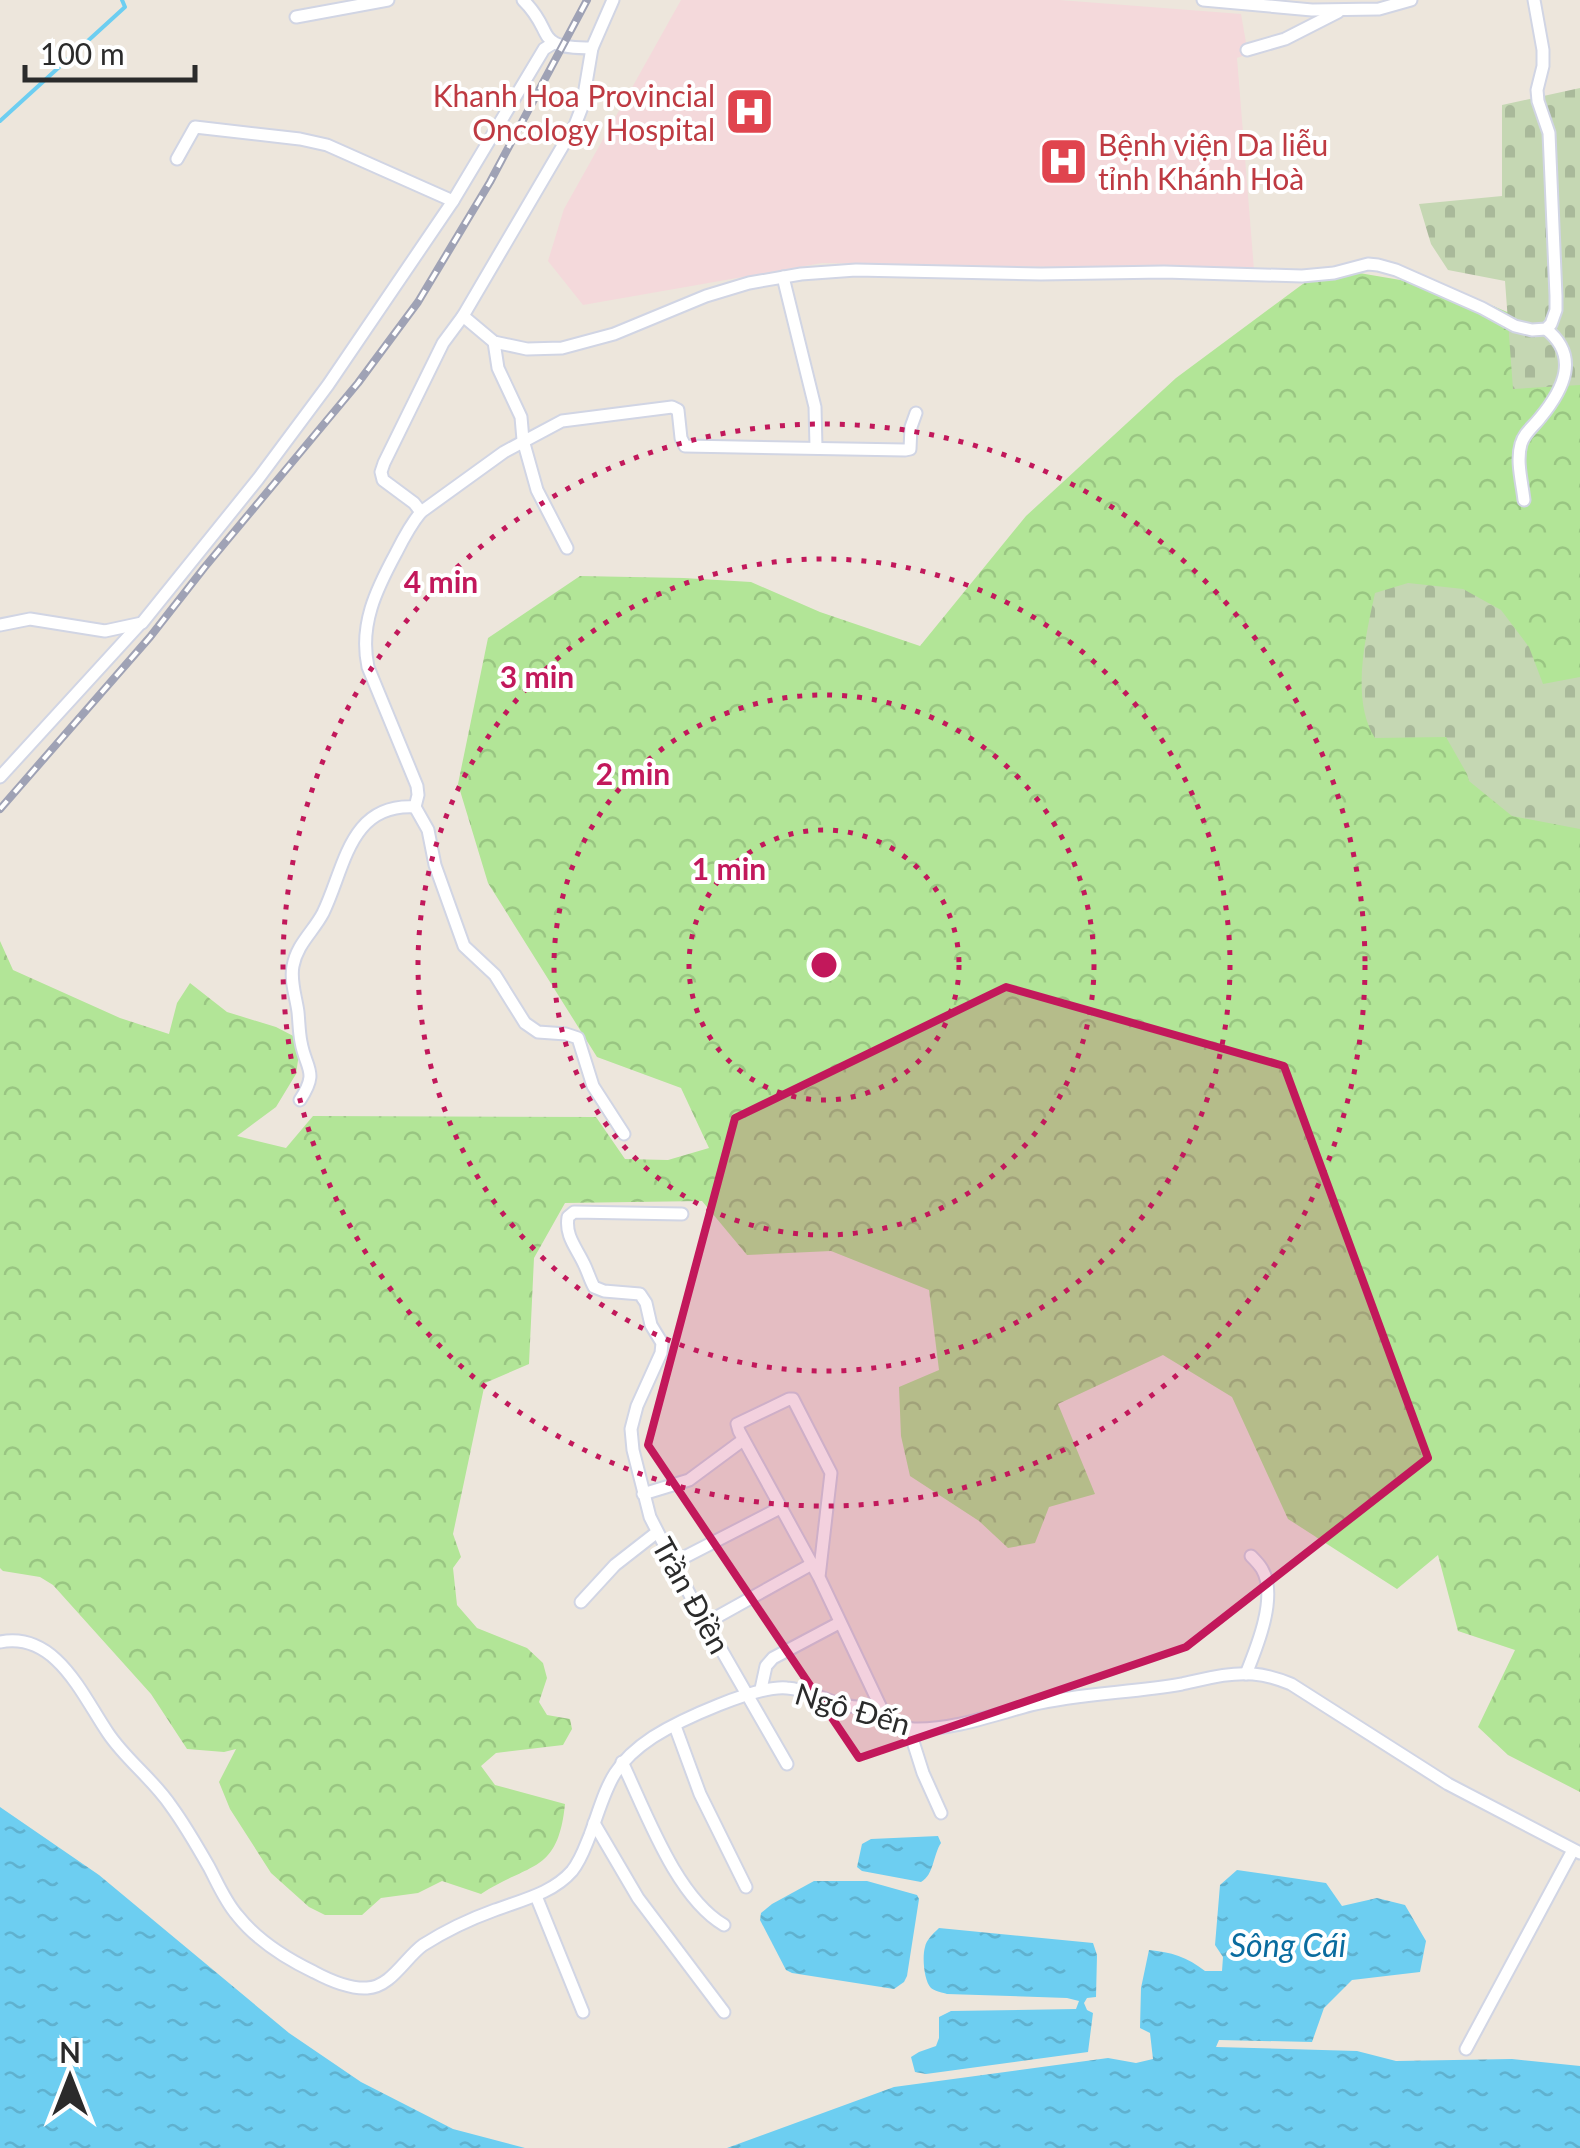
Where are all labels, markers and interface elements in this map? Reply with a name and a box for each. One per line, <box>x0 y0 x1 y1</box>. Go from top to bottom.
scale bar <box>25 20 195 82</box>
text: 100 m <box>40 35 125 71</box>
place label: Khanh Hoa Provincial Oncology Hospital <box>433 77 715 147</box>
hospital icon: Khanh Hoa Provincial Oncology Hospital <box>724 86 776 138</box>
place label: Bệnh viện Da liễu tỉnh Khánh Hoà <box>1098 126 1328 196</box>
hospital icon: Bệnh viện Da liễu tỉnh Khánh Hoà <box>1037 135 1089 187</box>
text: 4 min <box>404 563 478 599</box>
text: 3 min <box>500 658 574 694</box>
text: 2 min <box>596 755 670 791</box>
text: 1 min <box>692 850 766 886</box>
centre of rings <box>806 947 842 983</box>
street label: Trần Điền <box>645 1531 739 1659</box>
street label: Ngô Đến <box>791 1674 915 1742</box>
water label: Sông Cái <box>1230 1925 1346 1964</box>
north arrow <box>20 2028 120 2128</box>
text: N <box>59 2035 81 2069</box>

